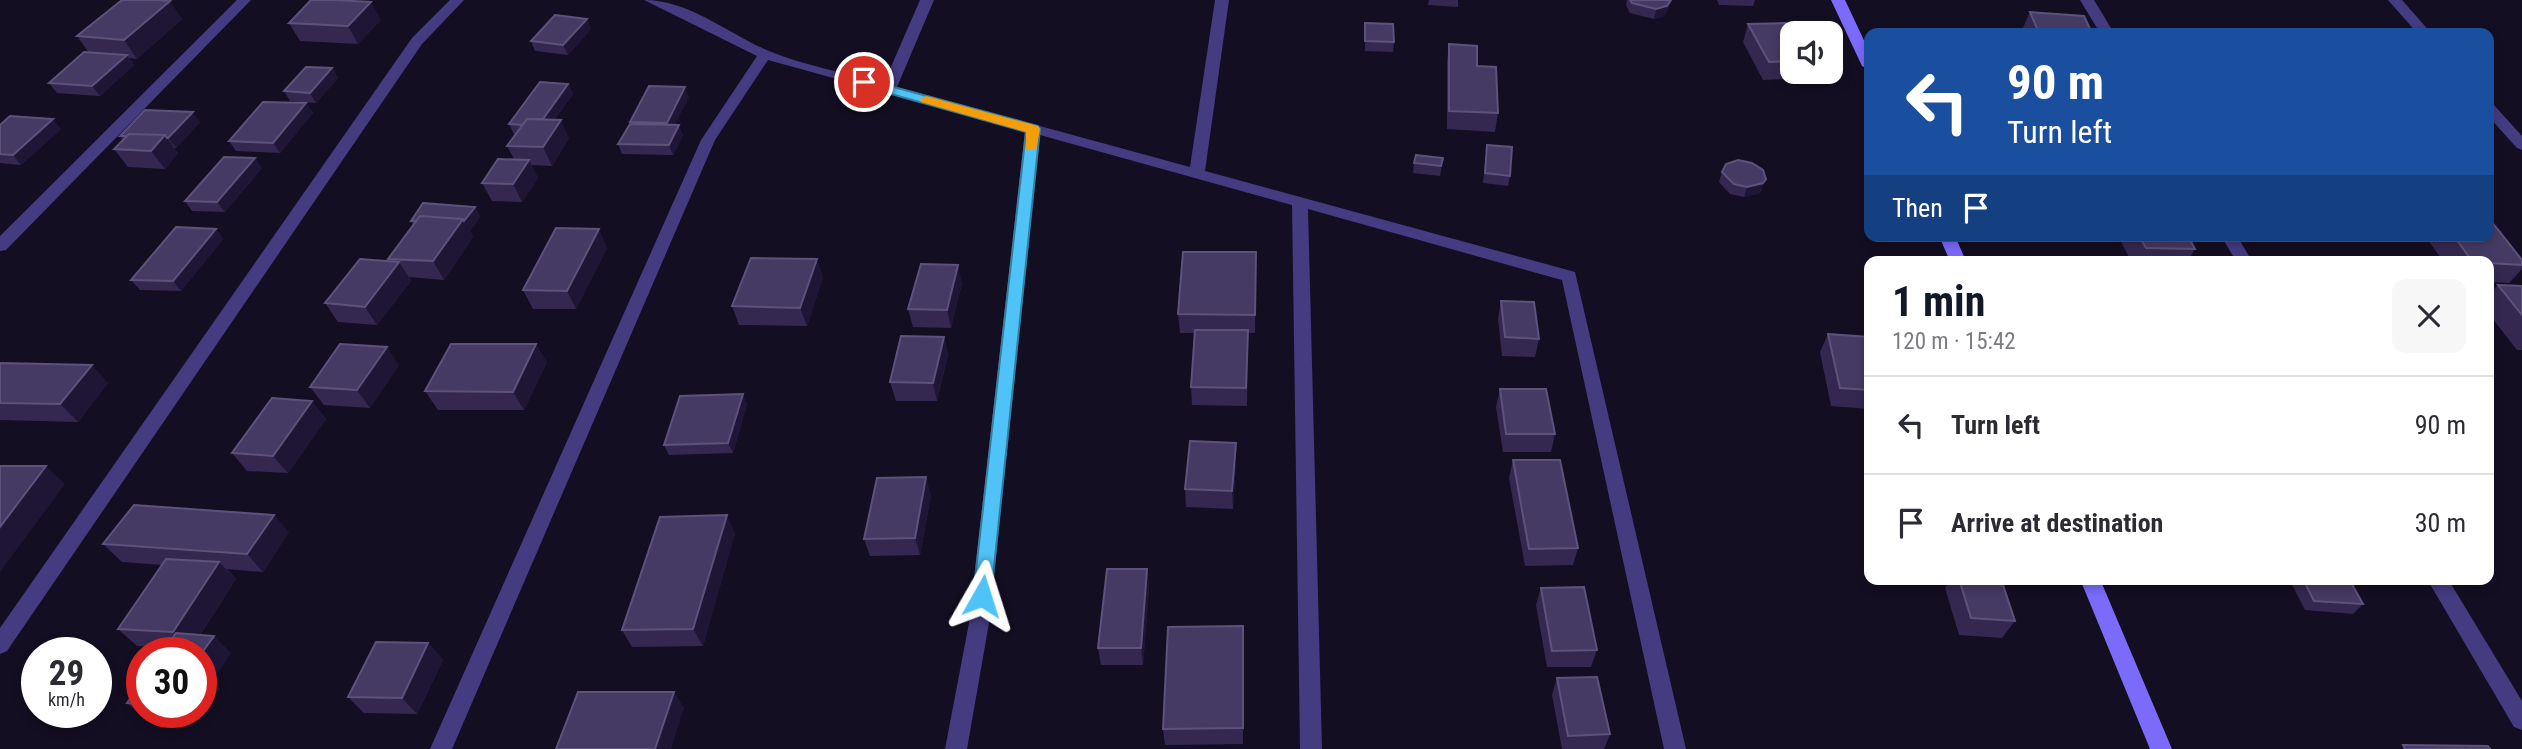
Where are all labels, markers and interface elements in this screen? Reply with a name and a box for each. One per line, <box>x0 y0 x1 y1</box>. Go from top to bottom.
map controls <box>1780 21 1843 84</box>
button: sound <box>1780 21 1843 84</box>
pin <box>834 52 894 112</box>
text: 90 m <box>2007 54 2104 111</box>
icon: left <box>1892 56 1983 147</box>
icon: arrive <box>845 63 883 101</box>
text: Turn left <box>2007 113 2112 151</box>
icon: arrive <box>1957 189 1995 227</box>
text: Then <box>1892 193 1943 223</box>
text: 1 min <box>1892 277 1985 326</box>
button: close <box>2392 279 2466 353</box>
text: 120 m · 15:42 <box>1892 328 2016 355</box>
icon: left <box>1892 406 1930 444</box>
text: Turn left <box>1951 410 2040 440</box>
text: 90 m <box>2415 410 2466 440</box>
icon: arrive <box>1892 504 1930 542</box>
text: Arrive at destination <box>1951 508 2163 538</box>
text: 30 m <box>2415 508 2466 538</box>
position arrow <box>945 559 1019 633</box>
speed limit sign: 30 <box>126 637 217 728</box>
text: 29 <box>49 653 84 694</box>
text: km/h <box>48 689 85 710</box>

